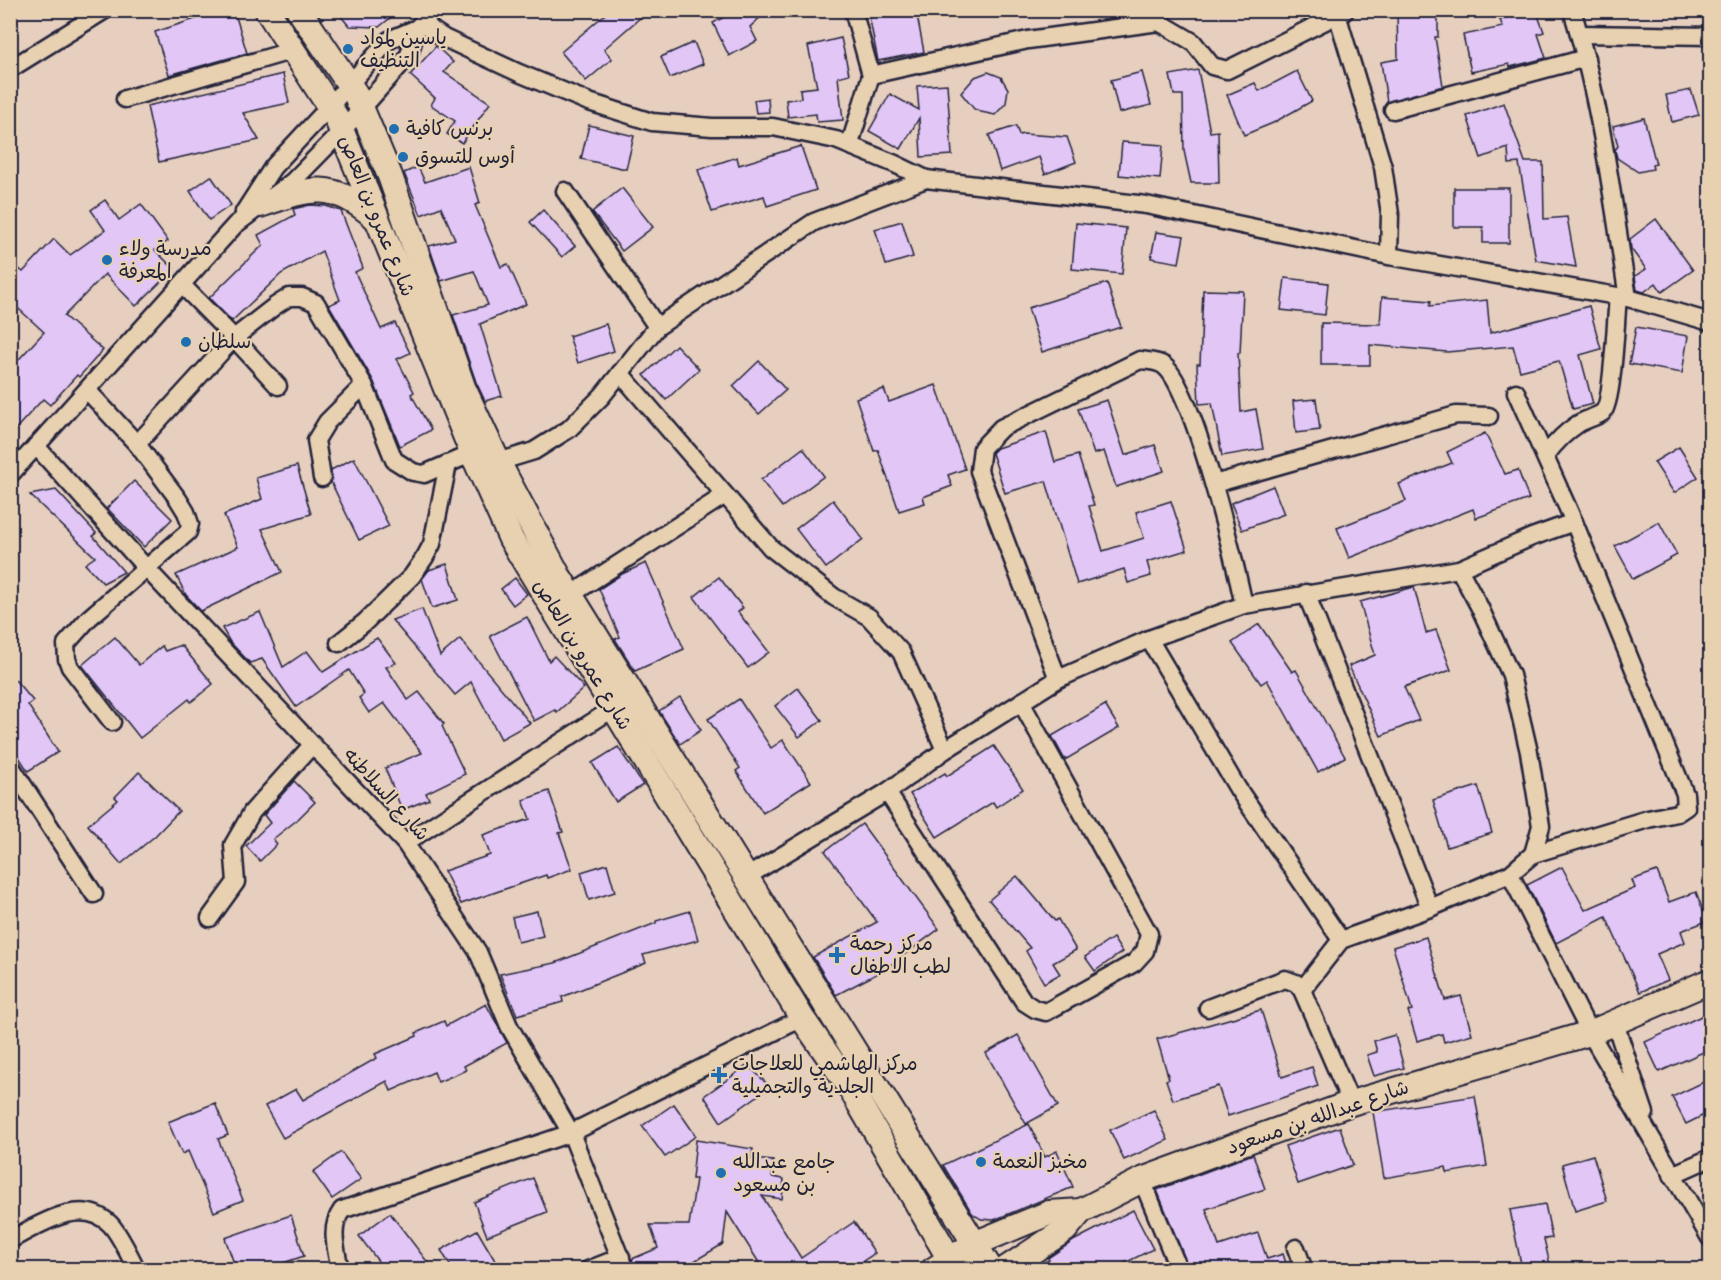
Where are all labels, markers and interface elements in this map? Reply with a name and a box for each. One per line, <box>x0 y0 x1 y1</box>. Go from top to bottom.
place label: ياسين لمواد التنظيف <box>360 25 447 75</box>
marker: ياسين لمواد التنظيف <box>341 42 355 56</box>
place label: برنس كافية <box>406 116 493 143</box>
marker: برنس كافية <box>387 122 401 136</box>
street label: شارع عمرو بن العاص <box>331 131 421 301</box>
place label: أوس للتسوق <box>415 144 515 171</box>
marker: أوس للتسوق <box>396 150 410 164</box>
place label: مدرسة ولاء المعرفة <box>119 236 212 286</box>
marker: مدرسة ولاء المعرفة <box>100 253 114 267</box>
place label: سلطان <box>198 329 251 356</box>
marker: سلطان <box>179 335 193 349</box>
street label: شارع عمرو بن العاص <box>526 574 638 736</box>
street label: شارع السلاطنه <box>337 743 435 847</box>
place label: مركز رحمة لطب الاطفال <box>850 931 951 981</box>
marker: مركز رحمة لطب الاطفال <box>828 946 846 964</box>
place label: مركز الهاشمي للعلاجات الجلدية والتجميلية <box>732 1051 918 1101</box>
marker: مركز الهاشمي للعلاجات الجلدية والتجميلية <box>710 1066 728 1084</box>
street label: شارع عبدالله بن مسعود <box>1223 1074 1413 1162</box>
place label: جامع عبدالله بن مسعود <box>733 1149 835 1199</box>
place label: مخبز النعمة <box>993 1149 1088 1176</box>
marker: مخبز النعمة <box>974 1155 988 1169</box>
marker: جامع عبدالله بن مسعود <box>714 1166 728 1180</box>

